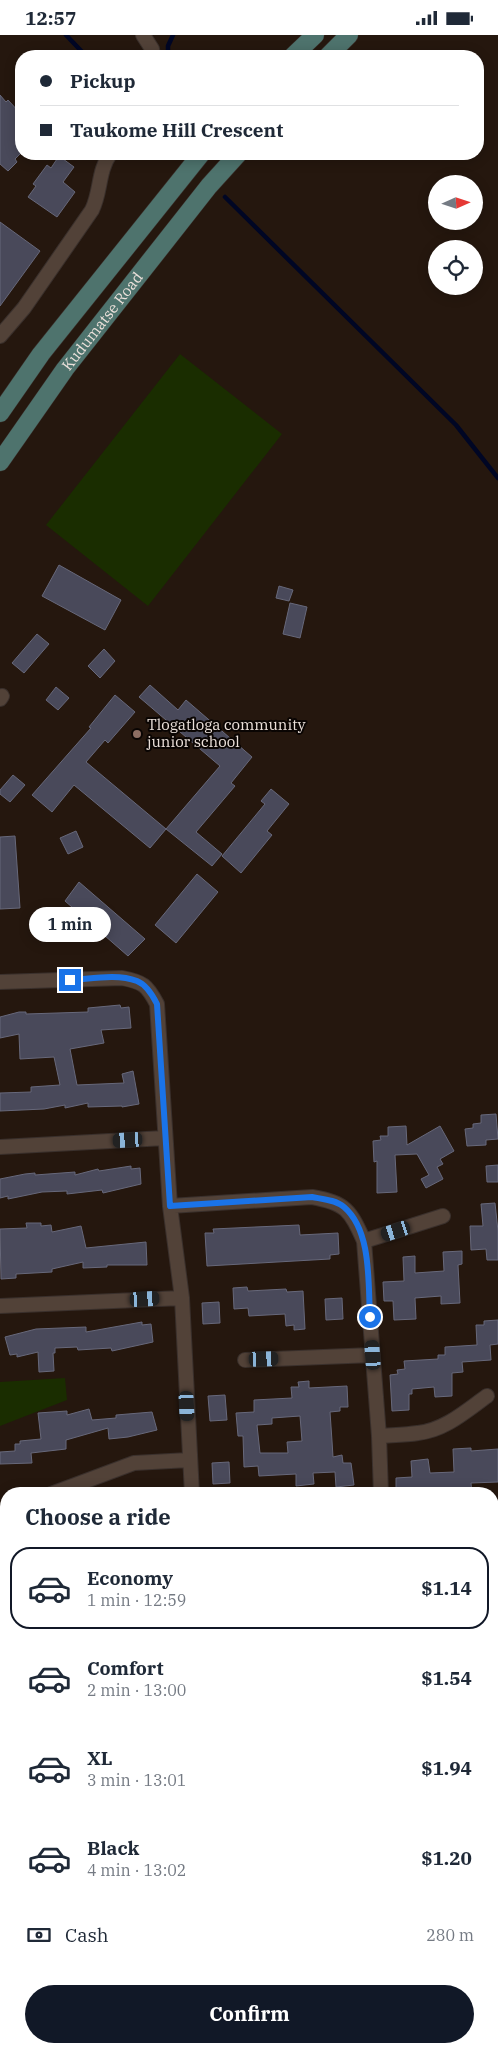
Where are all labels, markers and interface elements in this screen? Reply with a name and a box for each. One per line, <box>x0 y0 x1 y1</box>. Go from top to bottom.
text: 12:57 <box>25 6 76 30</box>
text: Pickup <box>70 69 135 93</box>
text: Taukome Hill Crescent <box>70 118 283 142</box>
north arrow <box>428 175 482 230</box>
map controls <box>428 175 483 295</box>
button: locate <box>428 240 483 295</box>
street label: Kudumatse Road <box>57 268 147 374</box>
place label: Tlogatloga community junior school <box>146 715 305 751</box>
marker: Tlogatloga community junior school <box>131 728 143 740</box>
callout: 1 min <box>29 907 111 943</box>
text: 1 min <box>48 914 92 934</box>
route end <box>59 969 81 991</box>
car <box>112 1132 143 1148</box>
car <box>379 1219 412 1243</box>
car <box>129 1291 160 1307</box>
route start <box>359 1306 381 1328</box>
car <box>364 1340 381 1370</box>
car <box>248 1351 279 1367</box>
car <box>178 1391 195 1421</box>
text: Choose a ride <box>25 1502 171 1531</box>
icon: car <box>27 1566 72 1611</box>
text: Economy <box>87 1566 173 1590</box>
text: $1.14 <box>421 1576 472 1600</box>
text: 1 min · 12:59 <box>87 1590 186 1610</box>
icon: car <box>27 1656 72 1701</box>
text: Comfort <box>87 1656 164 1680</box>
text: $1.54 <box>421 1666 472 1690</box>
text: 2 min · 13:00 <box>87 1680 186 1700</box>
icon: car <box>27 1746 72 1791</box>
text: XL <box>87 1746 113 1770</box>
text: $1.94 <box>421 1756 472 1780</box>
text: 3 min · 13:01 <box>87 1770 186 1790</box>
icon: car <box>27 1836 72 1881</box>
text: Black <box>87 1836 139 1860</box>
text: $1.20 <box>421 1846 472 1870</box>
text: 4 min · 13:02 <box>87 1860 186 1880</box>
icon: cash <box>25 1921 53 1949</box>
text: Cash <box>65 1923 109 1947</box>
text: 280 m <box>426 1925 474 1945</box>
button: Confirm <box>25 1985 474 2043</box>

